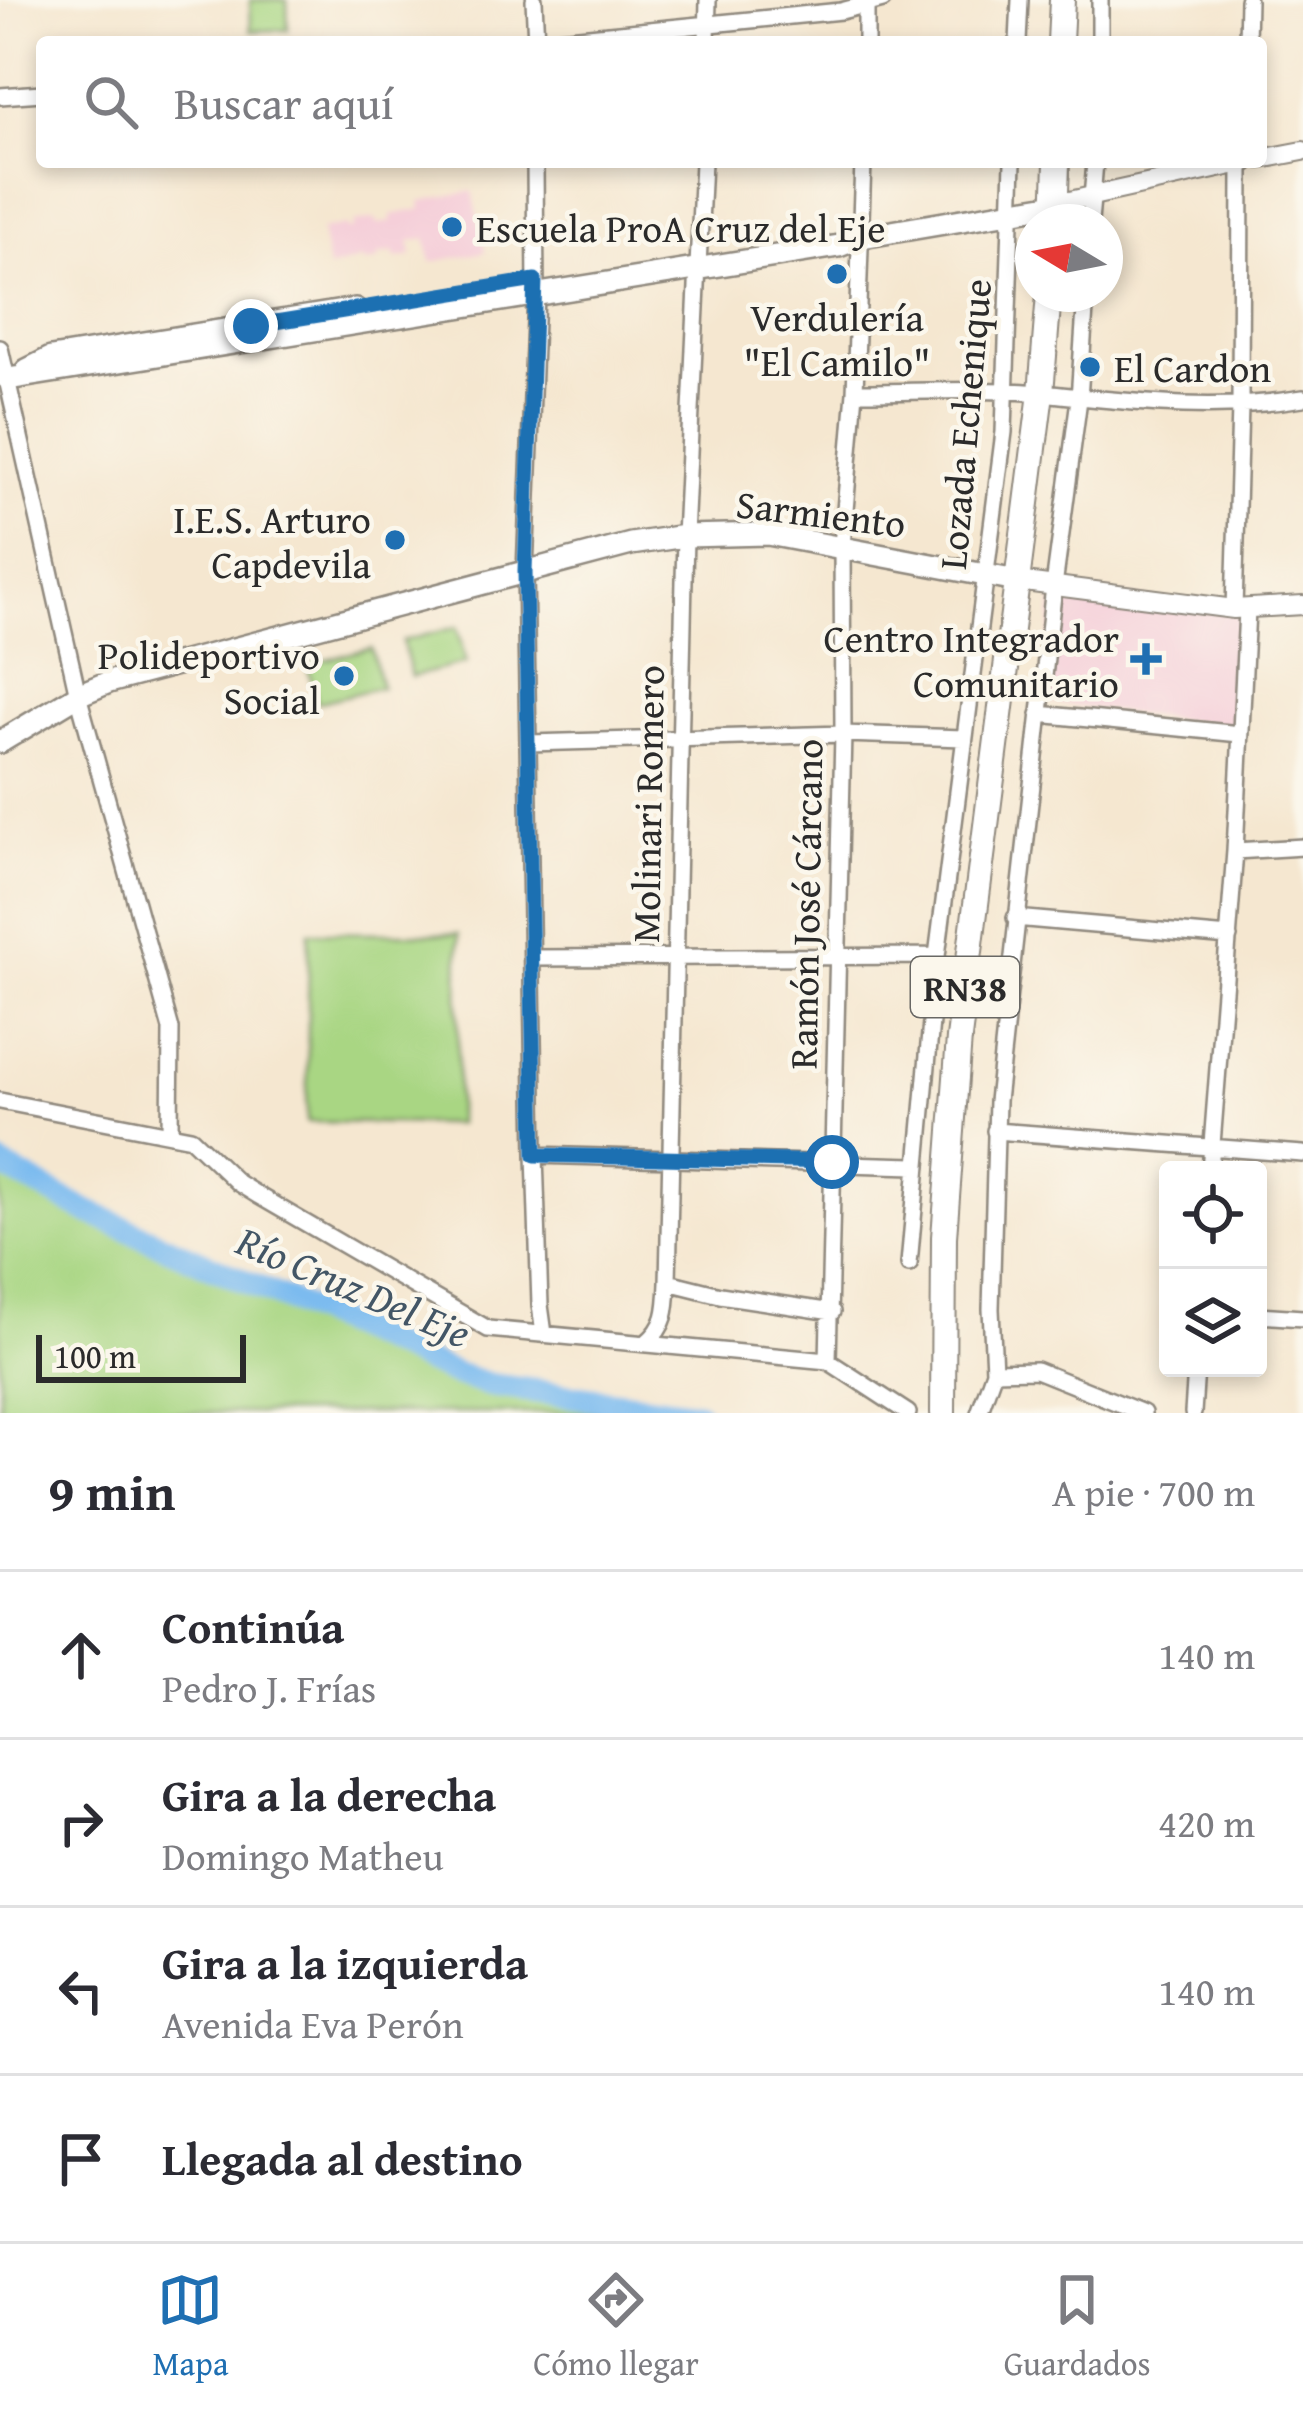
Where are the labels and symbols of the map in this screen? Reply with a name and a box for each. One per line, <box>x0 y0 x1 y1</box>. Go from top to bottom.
place label: Escuela ProA Cruz del Eje <box>476 199 886 256</box>
north arrow <box>1015 204 1123 312</box>
marker: Escuela ProA Cruz del Eje <box>439 214 465 240</box>
marker: Verdulería "El Camilo" <box>824 261 850 287</box>
street label: Lozada Echenique <box>923 276 1005 572</box>
place label: Verdulería "El Camilo" <box>744 288 930 390</box>
route end <box>224 299 278 353</box>
place label: El Cardon <box>1114 339 1271 396</box>
marker: El Cardon <box>1077 354 1103 380</box>
street label: Sarmiento <box>733 474 909 552</box>
place label: I.E.S. Arturo Capdevila <box>173 490 372 592</box>
marker: I.E.S. Arturo Capdevila <box>382 527 408 553</box>
place label: Centro Integrador Comunitario <box>824 609 1119 711</box>
place label: Polideportivo Social <box>98 626 320 728</box>
marker: Centro Integrador Comunitario <box>1130 643 1162 675</box>
marker: Polideportivo Social <box>331 663 357 689</box>
street label: Molinari Romero <box>616 665 678 943</box>
street label: Ramón José Cárcano <box>774 738 836 1070</box>
road number: RN38 <box>911 957 1019 1017</box>
route start <box>805 1135 859 1189</box>
water label: Río Cruz Del Eje <box>227 1209 480 1363</box>
scale bar <box>36 1329 246 1382</box>

